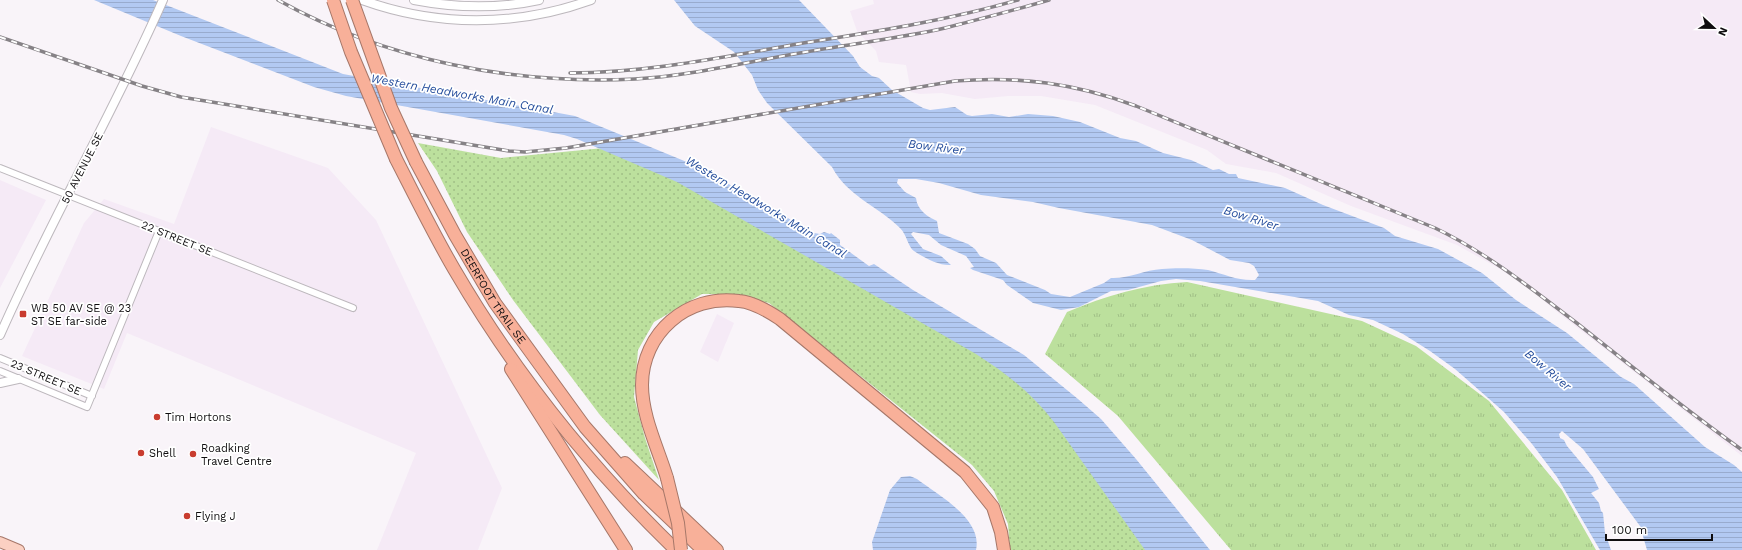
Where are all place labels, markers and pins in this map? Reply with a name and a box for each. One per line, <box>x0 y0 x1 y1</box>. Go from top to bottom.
place label: WB 50 AV SE @ 23 ST SE far-side <box>31 302 131 328</box>
marker: WB 50 AV SE @ 23 ST SE far-side <box>18 309 28 319</box>
place label: Tim Hortons <box>165 411 231 424</box>
marker: Tim Hortons <box>152 412 162 422</box>
place label: Roadking Travel Centre <box>201 442 272 468</box>
place label: Shell <box>149 447 177 460</box>
marker: Shell <box>136 448 146 458</box>
marker: Roadking Travel Centre <box>188 449 198 459</box>
place label: Flying J <box>195 510 236 523</box>
marker: Flying J <box>182 511 192 521</box>

